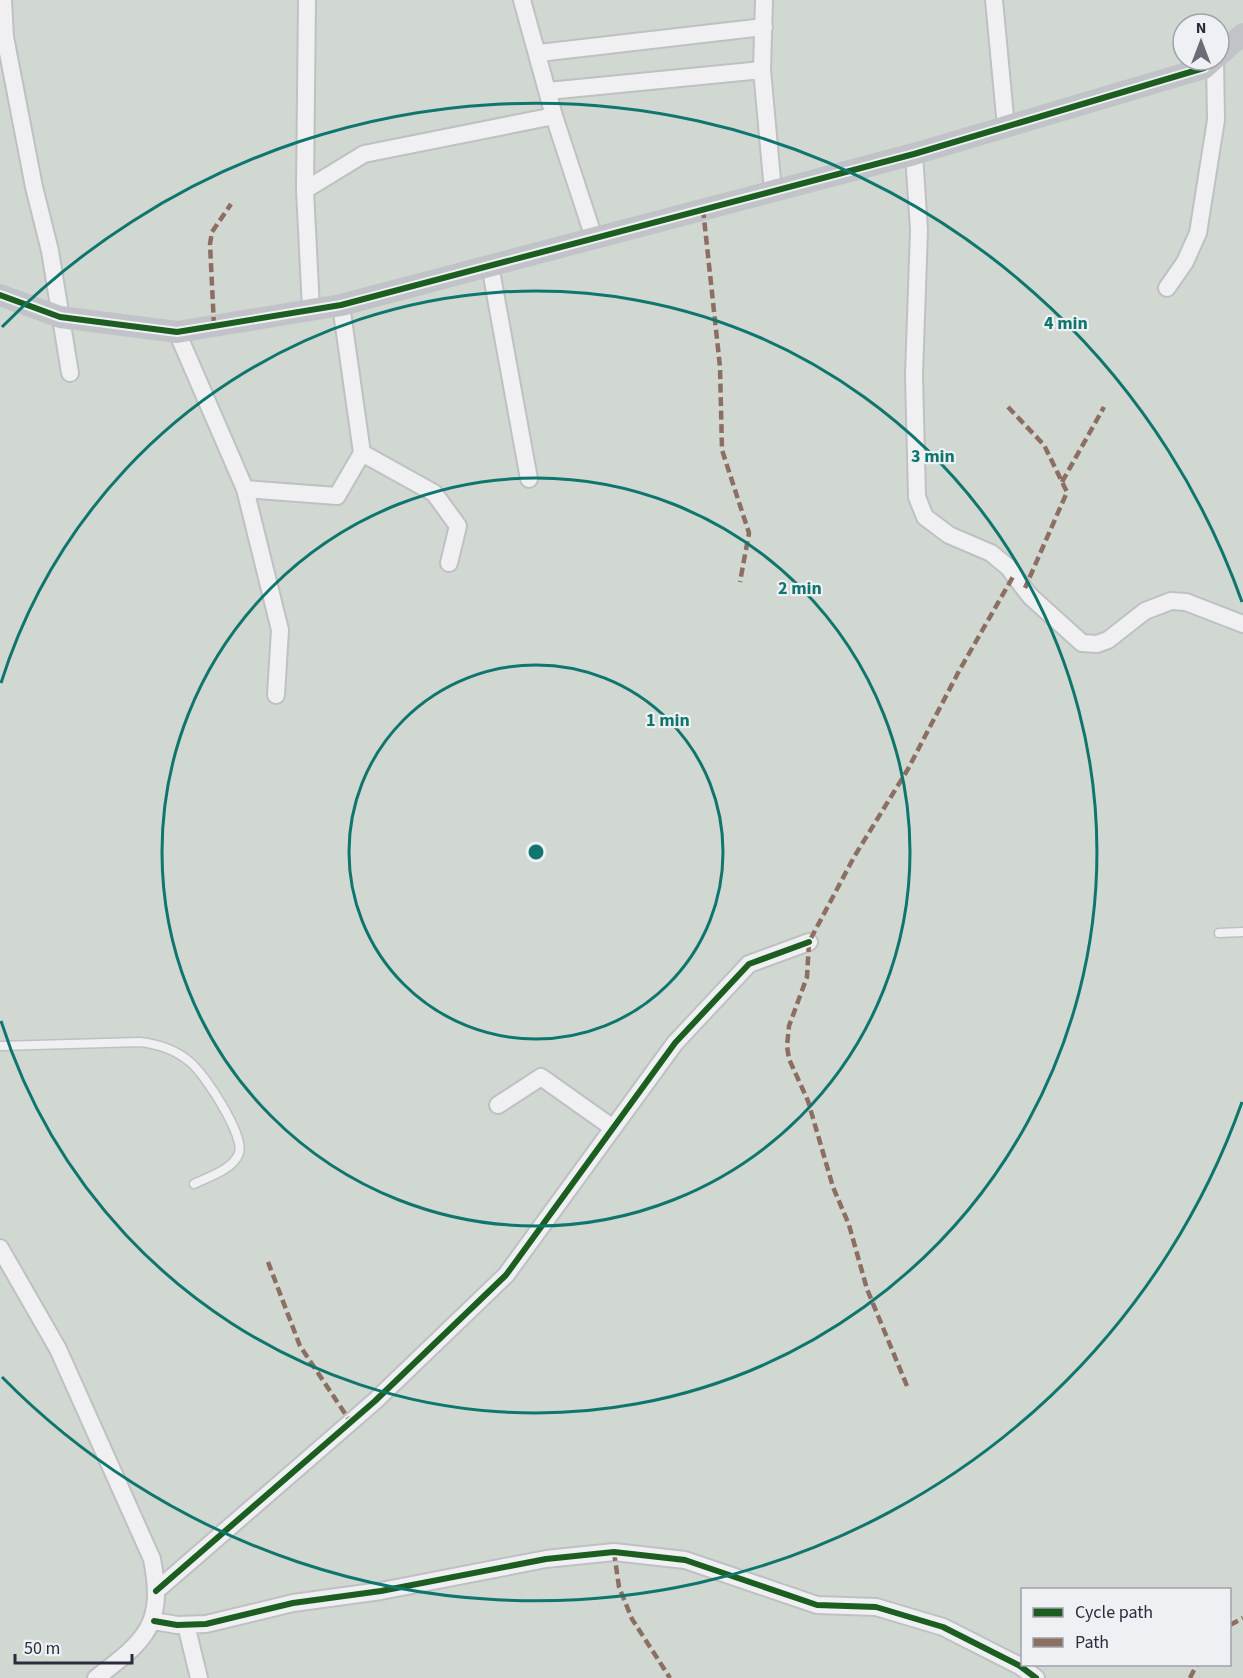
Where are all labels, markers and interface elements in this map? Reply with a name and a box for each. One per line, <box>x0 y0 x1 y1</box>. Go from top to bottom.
north arrow <box>1171 12 1231 72</box>
text: N <box>1196 17 1206 39</box>
text: 4 min <box>1044 311 1088 336</box>
text: 3 min <box>911 444 955 469</box>
text: 2 min <box>778 576 822 601</box>
text: 1 min <box>646 708 690 733</box>
centre of rings <box>526 842 546 862</box>
legend <box>1021 1588 1231 1666</box>
text: Cycle path <box>1075 1600 1153 1625</box>
scale bar <box>15 1627 132 1665</box>
text: Path <box>1075 1630 1109 1655</box>
text: 50 m <box>24 1636 60 1661</box>

